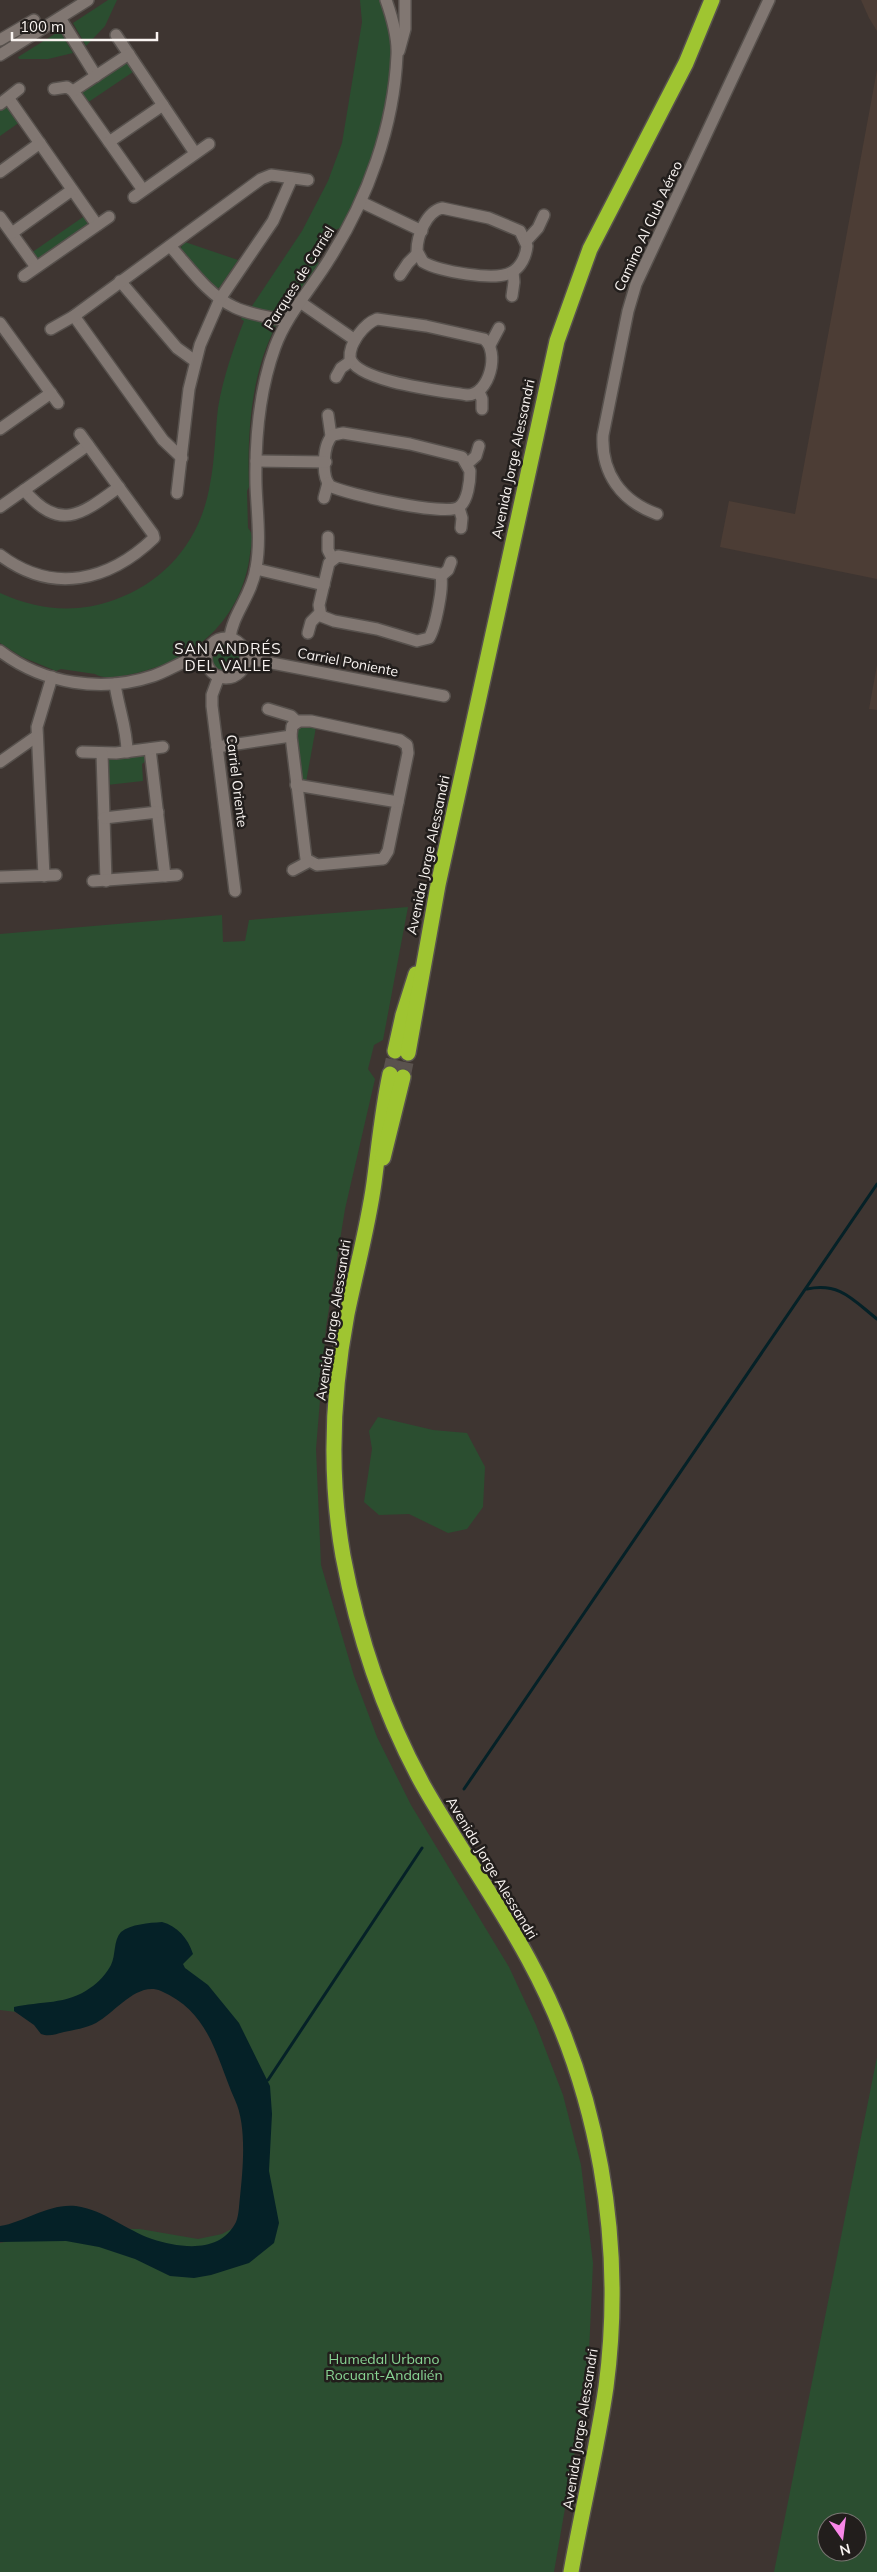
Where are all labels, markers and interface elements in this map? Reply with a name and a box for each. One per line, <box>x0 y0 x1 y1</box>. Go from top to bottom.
scale bar <box>12 10 158 42</box>
text: 100 m <box>20 17 64 36</box>
street label: Camino Al Club Aéreo <box>610 158 686 294</box>
street label: Parques de Carriel <box>260 223 338 333</box>
street label: Avenida Jorge Alessandri <box>487 378 539 540</box>
district label: SAN ANDRÉS DEL VALLE <box>174 639 282 675</box>
street label: Carriel Poniente <box>296 643 400 681</box>
street label: Carriel Oriente <box>222 734 252 828</box>
street label: Avenida Jorge Alessandri <box>402 774 454 936</box>
street label: Avenida Jorge Alessandri <box>311 1238 355 1402</box>
street label: Avenida Jorge Alessandri <box>442 1794 542 1942</box>
street label: Avenida Jorge Alessandri <box>558 2347 602 2511</box>
park label: Humedal Urbano Rocuant-Andalién <box>325 2350 443 2384</box>
north arrow <box>817 2512 867 2562</box>
text: N <box>838 2540 852 2560</box>

